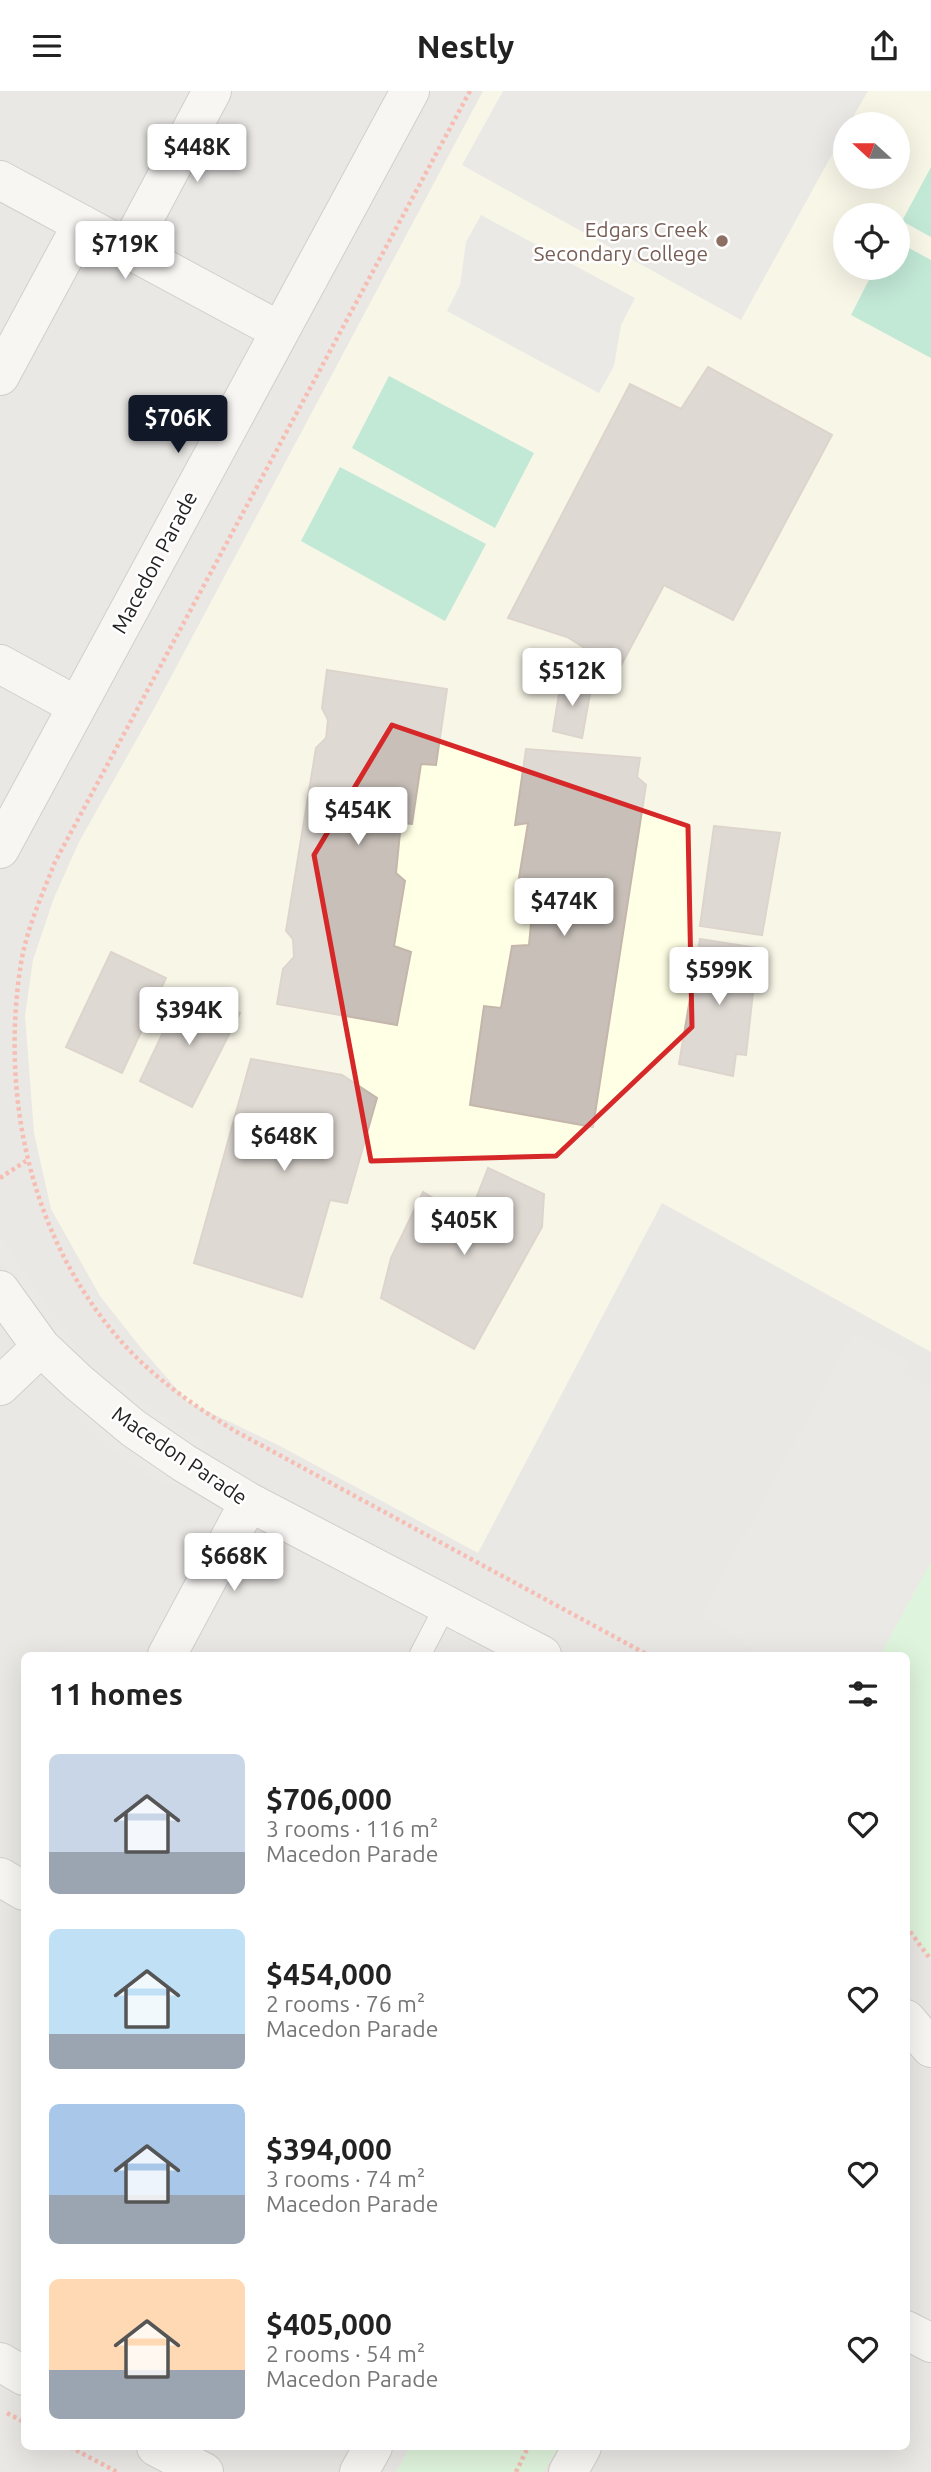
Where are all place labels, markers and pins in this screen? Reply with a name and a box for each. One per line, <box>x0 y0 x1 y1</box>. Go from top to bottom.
pin: $448K <box>148 125 246 184</box>
place label: Edgars Creek Secondary College <box>534 217 708 265</box>
pin: $719K <box>76 221 174 281</box>
marker: Edgars Creek Secondary College <box>714 233 730 249</box>
pin: $706K <box>129 395 227 455</box>
pin: $512K <box>523 649 621 708</box>
pin: $454K <box>309 787 407 847</box>
pin: $474K <box>515 879 613 938</box>
pin: $599K <box>670 947 768 1007</box>
pin: $394K <box>140 988 238 1047</box>
pin: $648K <box>235 1114 333 1173</box>
pin: $405K <box>415 1197 513 1257</box>
pin: $668K <box>185 1533 283 1593</box>

